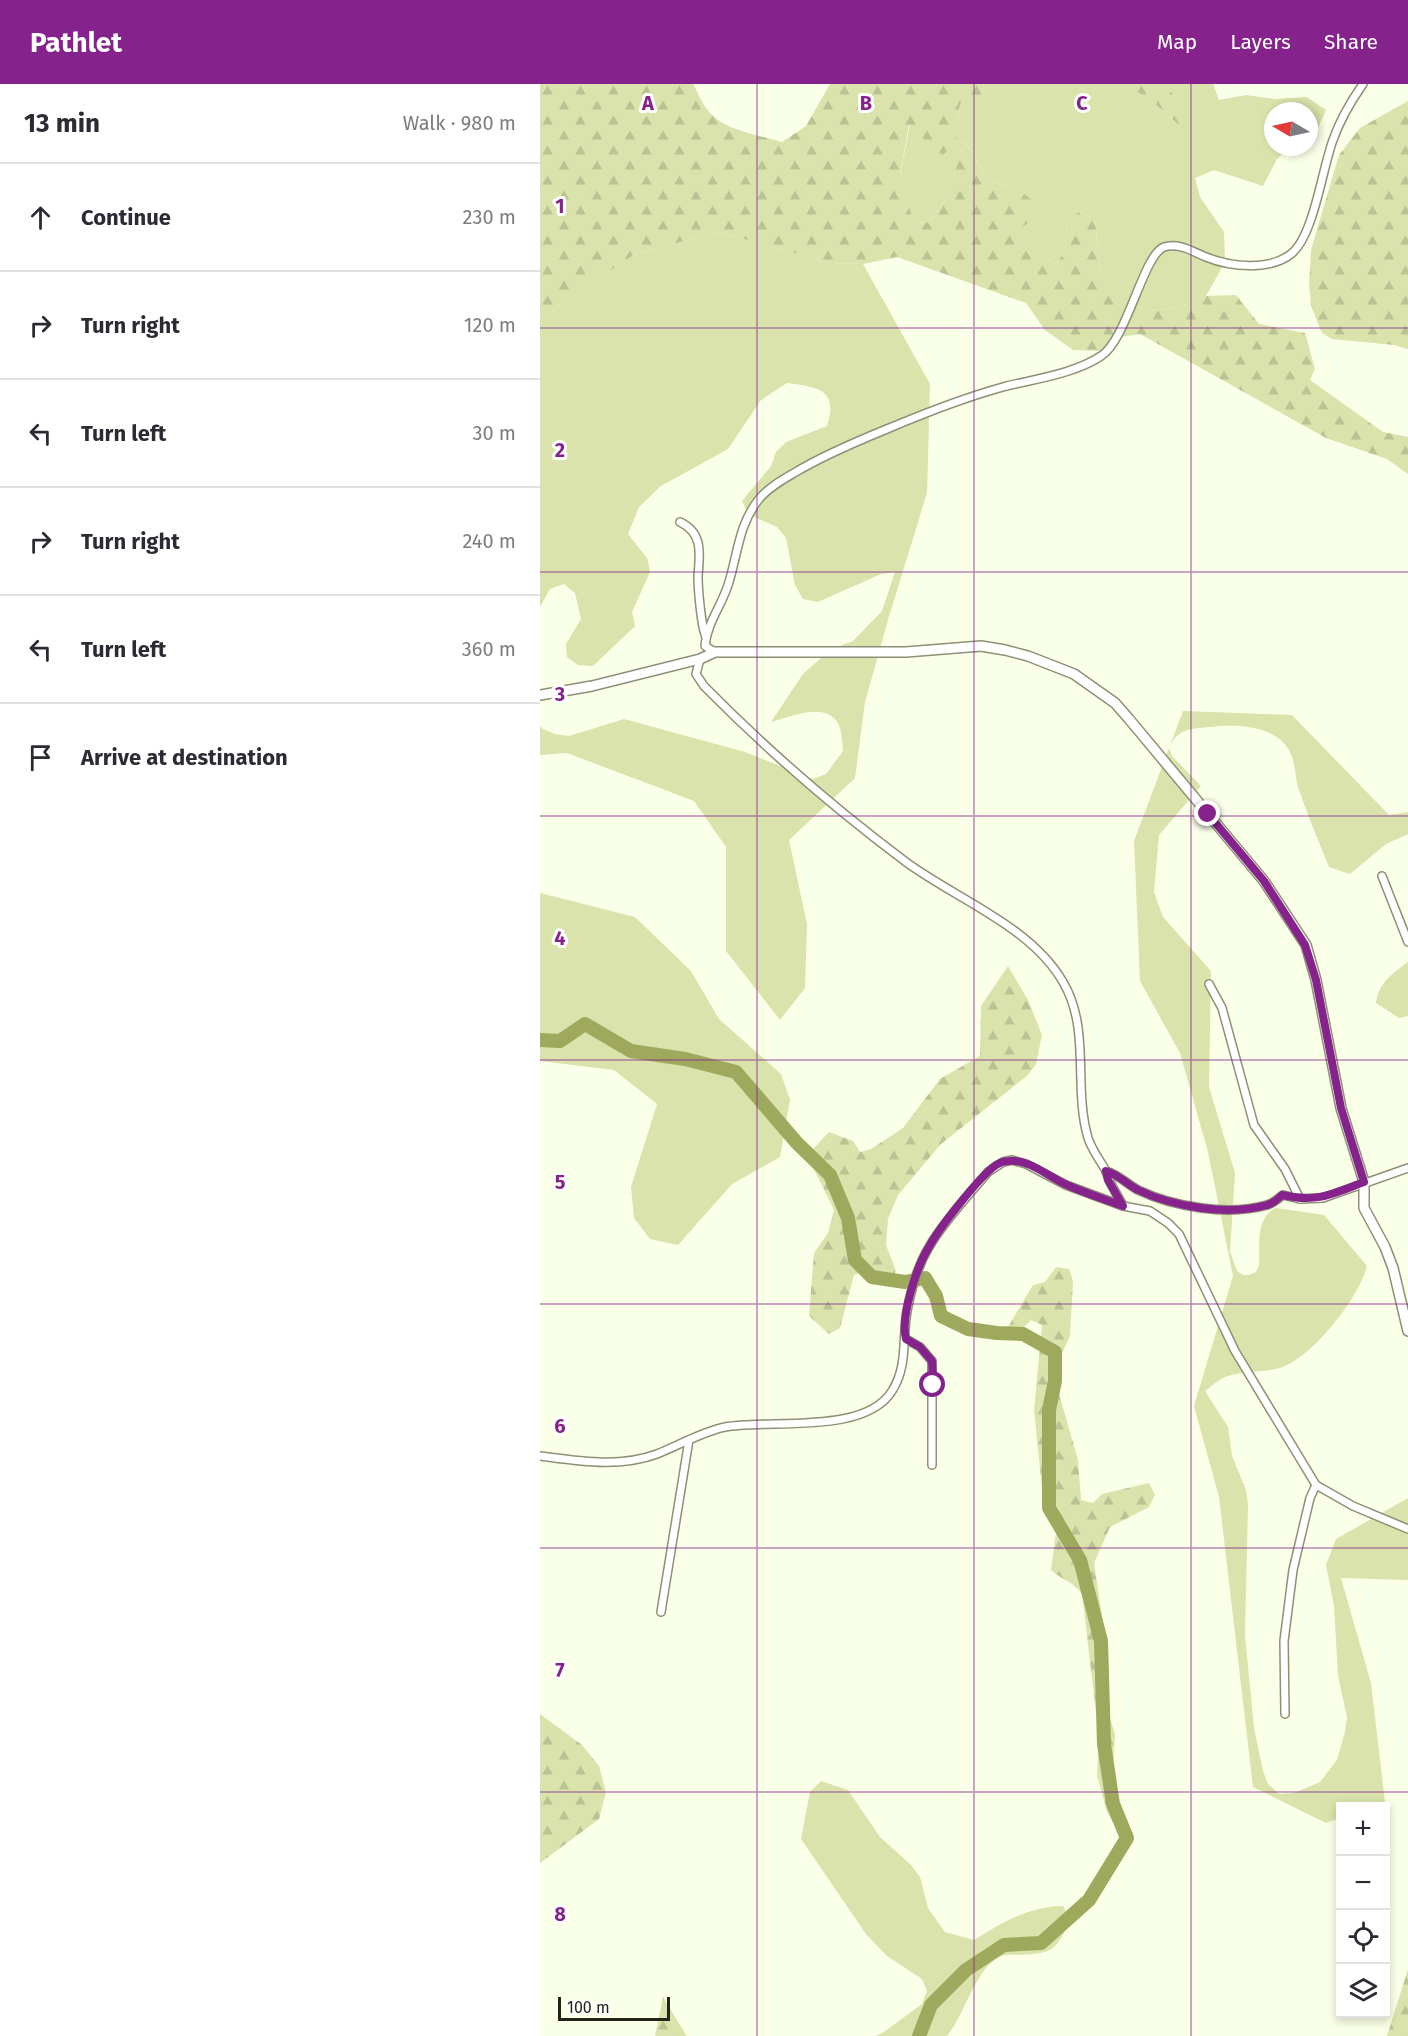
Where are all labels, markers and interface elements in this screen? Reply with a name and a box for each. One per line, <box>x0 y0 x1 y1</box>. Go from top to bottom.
text: Pathlet <box>30 26 122 59</box>
text: Map <box>1157 29 1197 55</box>
text: Layers <box>1230 29 1291 55</box>
text: Share <box>1324 29 1378 55</box>
text: A <box>641 91 655 115</box>
text: B <box>860 91 872 115</box>
text: C <box>1076 91 1088 115</box>
north arrow <box>1264 102 1318 156</box>
text: 13 min <box>24 108 100 139</box>
text: Walk · 980 m <box>403 111 516 135</box>
text: 1 <box>555 194 565 218</box>
icon: ahead <box>24 201 57 234</box>
text: Continue <box>81 204 171 231</box>
text: 230 m <box>463 205 516 229</box>
icon: right <box>24 309 57 342</box>
text: Turn right <box>81 312 180 339</box>
text: 120 m <box>464 313 516 337</box>
icon: left <box>24 417 57 450</box>
text: Turn left <box>81 420 166 447</box>
text: 30 m <box>472 421 516 445</box>
text: 2 <box>555 438 565 462</box>
icon: right <box>24 525 57 558</box>
text: Turn right <box>81 528 180 555</box>
text: 240 m <box>462 529 516 553</box>
icon: left <box>24 633 57 666</box>
text: Turn left <box>81 636 166 663</box>
text: 360 m <box>462 637 516 661</box>
text: 3 <box>554 682 565 706</box>
icon: arrive <box>24 741 57 774</box>
text: Arrive at destination <box>81 744 288 771</box>
route end <box>1194 800 1220 826</box>
text: 4 <box>554 926 566 950</box>
text: 5 <box>555 1170 566 1194</box>
route start <box>919 1371 945 1397</box>
text: 6 <box>554 1414 566 1438</box>
text: 7 <box>555 1658 565 1682</box>
map controls <box>1336 1802 1390 2018</box>
button: + <box>1336 1802 1390 1856</box>
button: − <box>1336 1856 1390 1910</box>
text: 8 <box>554 1902 566 1926</box>
button: locate <box>1336 1910 1390 1964</box>
button: layers <box>1336 1964 1390 2018</box>
scale bar <box>558 1994 670 2022</box>
text: 100 m <box>567 1998 610 2017</box>

